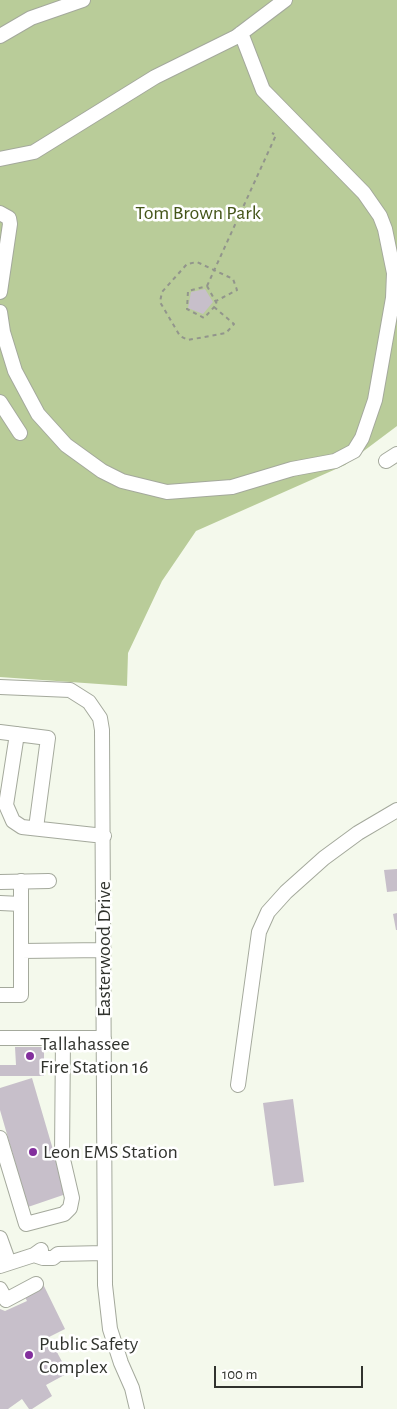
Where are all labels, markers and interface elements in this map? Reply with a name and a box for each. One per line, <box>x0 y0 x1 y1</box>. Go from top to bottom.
park label: Tom Brown Park <box>135 201 261 225</box>
street label: Easterwood Drive <box>92 881 116 1017</box>
place label: Tallahassee Fire Station 16 <box>40 1032 148 1079</box>
marker: Tallahassee Fire Station 16 <box>24 1050 36 1062</box>
place label: Leon EMS Station <box>43 1140 178 1164</box>
marker: Leon EMS Station <box>27 1146 39 1158</box>
place label: Public Safety Complex <box>39 1332 138 1379</box>
marker: Public Safety Complex <box>23 1349 35 1361</box>
scale bar <box>217 1356 366 1388</box>
text: 100 m <box>222 1367 257 1382</box>

